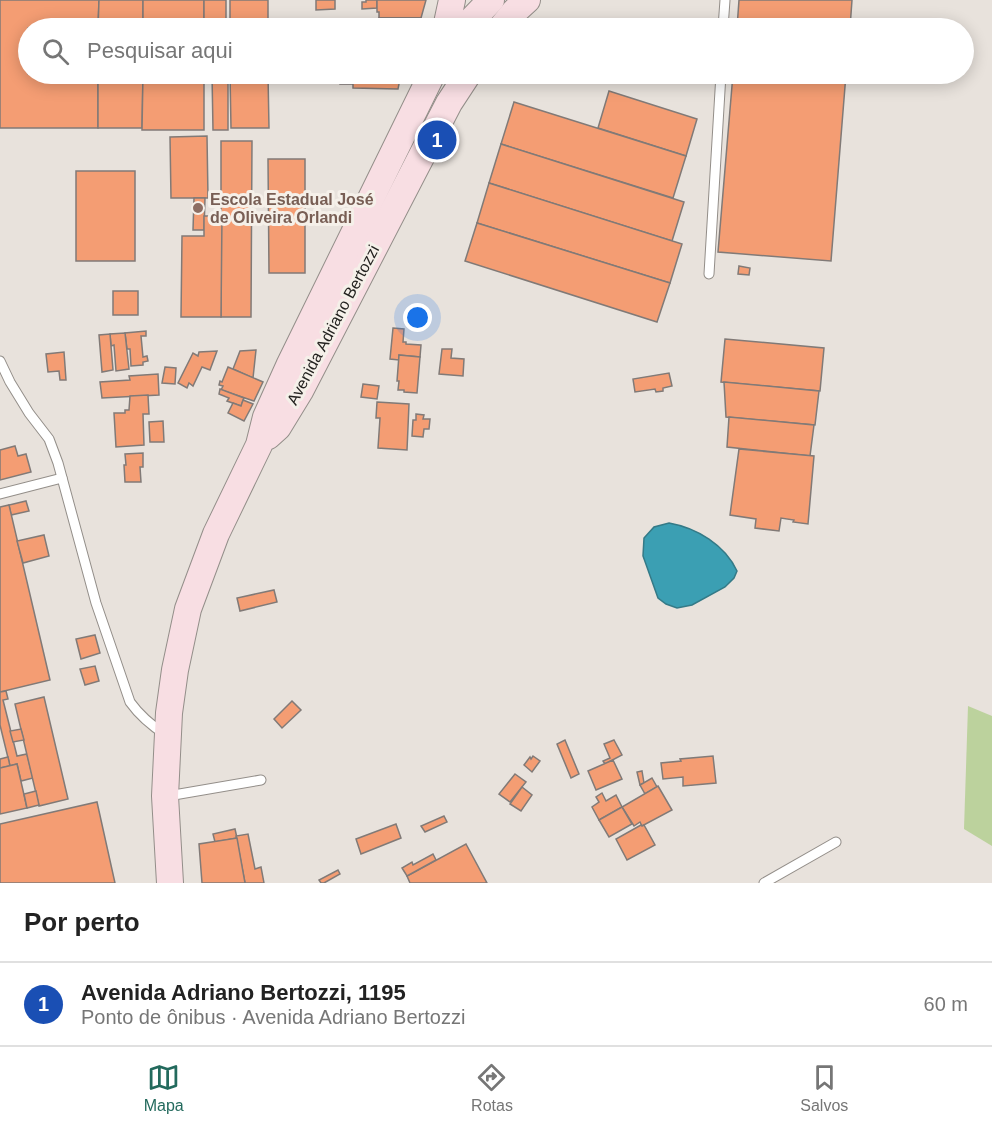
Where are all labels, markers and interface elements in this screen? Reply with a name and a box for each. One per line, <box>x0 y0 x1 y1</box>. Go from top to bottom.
search box <box>18 18 974 84</box>
icon: search <box>39 35 72 68</box>
text: Pesquisar aqui <box>87 38 233 63</box>
pin: 1 <box>418 118 456 162</box>
place label: Escola Estadual José de Oliveira Orlandi <box>210 191 374 226</box>
marker: Escola Estadual José de Oliveira Orlandi <box>191 201 205 215</box>
street label: Avenida Adriano Bertozzi <box>284 242 382 408</box>
your location <box>403 303 432 332</box>
text: Por perto <box>24 907 140 937</box>
text: Avenida Adriano Bertozzi, 1195 <box>81 980 406 1005</box>
text: 1 <box>38 993 49 1015</box>
text: 60 m <box>924 993 968 1015</box>
text: Ponto de ônibus · Avenida Adriano Bertozzi <box>81 1006 465 1028</box>
tab: Mapa <box>144 1061 184 1115</box>
tab: Rotas <box>471 1061 513 1115</box>
tab: Salvos <box>800 1061 848 1115</box>

